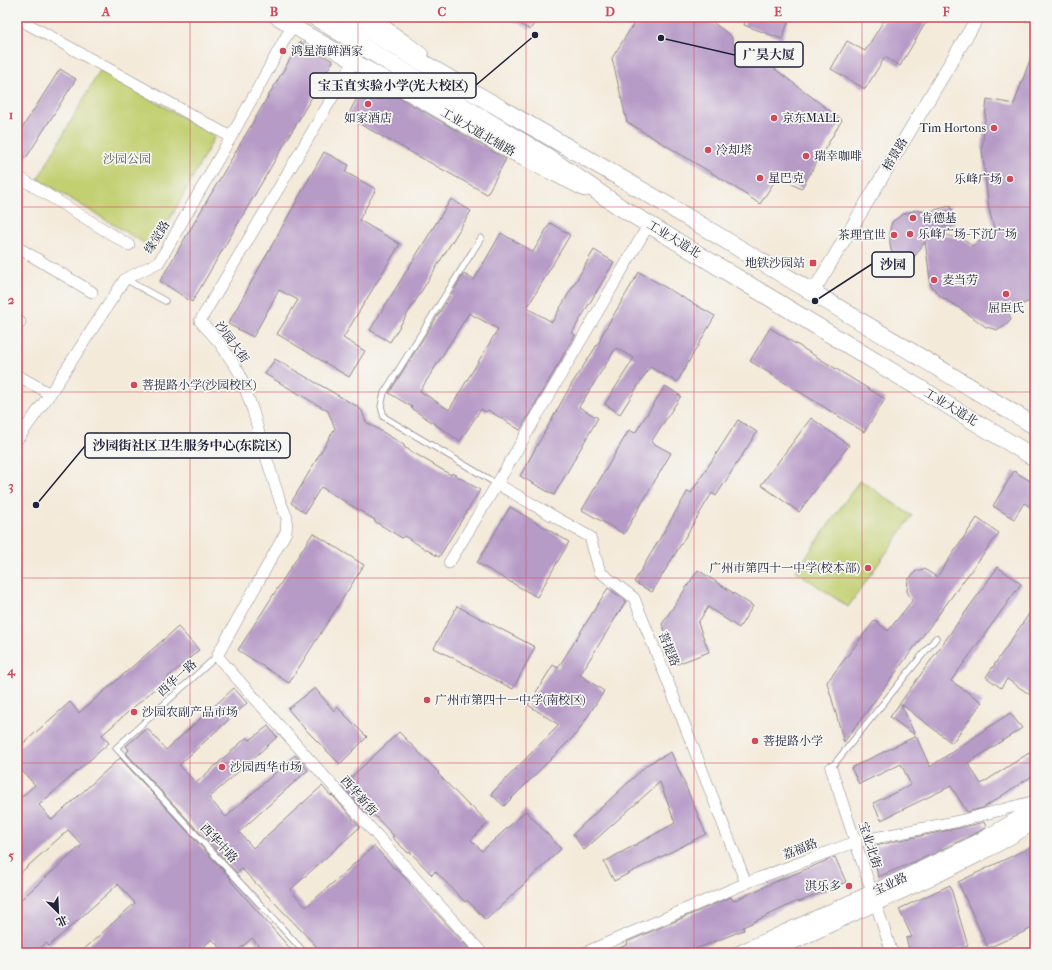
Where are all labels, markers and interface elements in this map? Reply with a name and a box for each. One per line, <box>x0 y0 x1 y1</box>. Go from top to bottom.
text: A <box>101 4 111 19</box>
text: B <box>270 4 279 19</box>
text: C <box>438 4 447 19</box>
text: D <box>605 4 615 19</box>
text: E <box>774 4 782 19</box>
text: F <box>942 4 950 19</box>
callout: 广昊大厦 <box>735 42 803 67</box>
place label: 鸿星海鲜酒家 <box>291 44 363 58</box>
marker: 鸿星海鲜酒家 <box>278 46 288 56</box>
text: 广昊大厦 <box>743 47 795 62</box>
callout: 宝玉直实验小学(光大校区) <box>310 73 476 98</box>
text: 宝玉直实验小学(光大校区) <box>318 78 468 93</box>
marker: 如家酒店 <box>363 99 373 109</box>
street label: 工业大道北辅路 <box>438 105 518 159</box>
text: 1 <box>9 107 14 122</box>
place label: 如家酒店 <box>344 111 392 125</box>
place label: 京东MALL <box>782 111 840 125</box>
marker: 京东MALL <box>769 113 779 123</box>
place label: Tim Hortons <box>920 121 987 135</box>
marker: Tim Hortons <box>989 123 999 133</box>
street label: 榕景路 <box>880 135 910 173</box>
place label: 冷却塔 <box>716 143 752 157</box>
marker: 冷却塔 <box>703 145 713 155</box>
place label: 瑞幸咖啡 <box>814 149 862 163</box>
marker: 瑞幸咖啡 <box>801 151 811 161</box>
park label: 沙园公园 <box>103 152 151 166</box>
place label: 星巴克 <box>768 171 804 185</box>
place label: 乐峰广场 <box>954 172 1002 186</box>
marker: 星巴克 <box>755 173 765 183</box>
marker: 乐峰广场 <box>1005 174 1015 184</box>
place label: 肯德基 <box>921 211 957 225</box>
marker: 肯德基 <box>908 213 918 223</box>
street label: 缘觉路 <box>142 218 172 256</box>
street label: 工业大道北 <box>645 218 703 260</box>
place label: 乐峰广场-下沉广场 <box>918 227 1017 241</box>
place label: 茶理宜世 <box>838 228 886 242</box>
marker: 乐峰广场-下沉广场 <box>905 229 915 239</box>
marker: 茶理宜世 <box>889 230 899 240</box>
callout: 沙园 <box>872 252 914 277</box>
place label: 地铁沙园站 <box>745 256 805 270</box>
text: 沙园 <box>880 257 906 272</box>
marker: 地铁沙园站 <box>808 258 818 268</box>
place label: 麦当劳 <box>942 273 978 287</box>
marker: 麦当劳 <box>929 275 939 285</box>
marker: 屈臣氏 <box>1001 289 1011 299</box>
text: 2 <box>8 292 15 307</box>
place label: 屈臣氏 <box>988 301 1024 315</box>
street label: 沙园大街 <box>212 318 252 366</box>
place label: 菩提路小学(沙园校区) <box>142 378 257 392</box>
marker: 菩提路小学(沙园校区) <box>129 380 139 390</box>
street label: 工业大道北 <box>922 386 980 428</box>
callout: 沙园街社区卫生服务中心(东院区) <box>85 433 290 458</box>
text: 沙园街社区卫生服务中心(东院区) <box>92 438 282 453</box>
text: 3 <box>8 478 14 494</box>
place label: 广州市第四十一中学(校本部) <box>709 561 860 575</box>
marker: 广州市第四十一中学(校本部) <box>863 563 873 573</box>
street label: 菩提路 <box>656 630 682 668</box>
street label: 西华一路 <box>154 657 200 699</box>
text: 4 <box>6 663 16 679</box>
place label: 广州市第四十一中学(南校区) <box>435 693 586 707</box>
marker: 广州市第四十一中学(南校区) <box>422 695 432 705</box>
place label: 沙园农副产品市场 <box>142 705 238 719</box>
marker: 沙园农副产品市场 <box>129 707 139 717</box>
place label: 菩提路小学 <box>763 734 823 748</box>
marker: 菩提路小学 <box>750 736 760 746</box>
place label: 沙园西华市场 <box>230 760 302 774</box>
marker: 沙园西华市场 <box>217 762 227 772</box>
street label: 西华新街 <box>338 773 381 819</box>
street label: 宝业北街 <box>856 820 884 871</box>
street label: 西华中路 <box>198 821 240 865</box>
street label: 荔福路 <box>781 836 819 862</box>
text: 5 <box>8 848 14 863</box>
street label: 宝业路 <box>871 870 909 898</box>
place label: 淇乐多 <box>805 879 841 893</box>
marker: 淇乐多 <box>844 881 854 891</box>
north arrow <box>38 892 78 932</box>
text: 北 <box>54 913 70 929</box>

